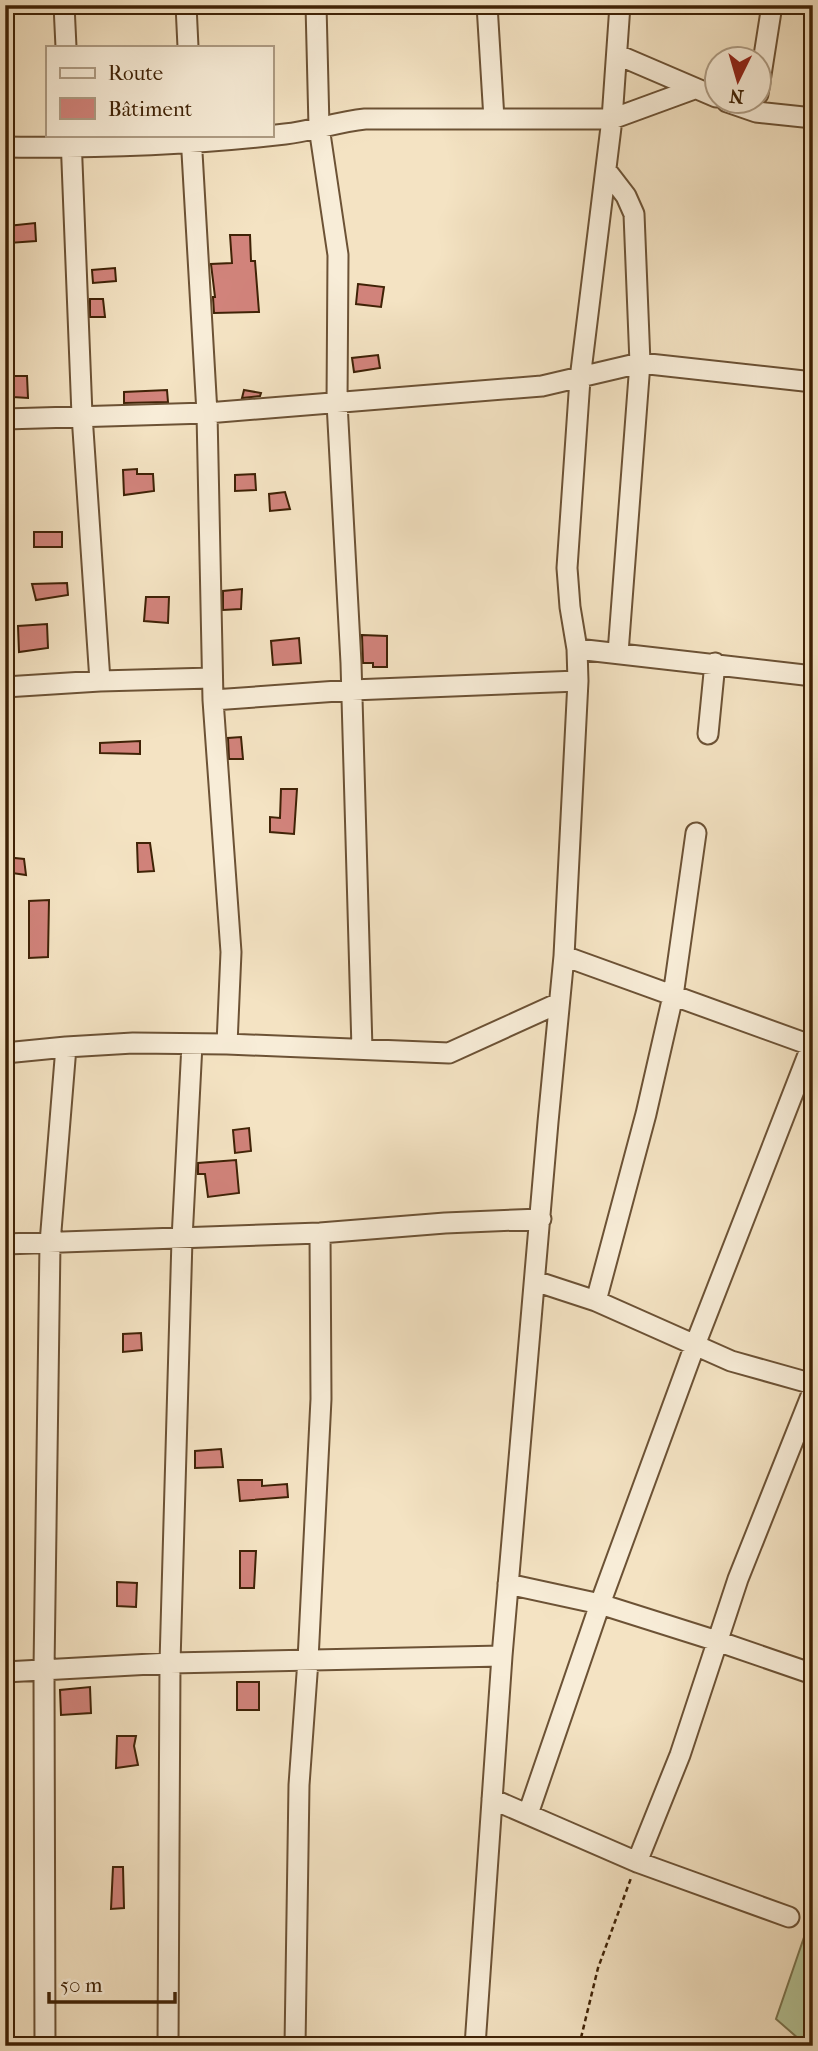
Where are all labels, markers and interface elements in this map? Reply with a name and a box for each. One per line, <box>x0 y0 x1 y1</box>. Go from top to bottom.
legend <box>46 46 273 136</box>
north arrow <box>702 46 772 116</box>
text: Route <box>108 61 163 85</box>
text: N <box>728 84 745 108</box>
text: Bâtiment <box>108 97 193 121</box>
scale bar <box>49 1960 175 2004</box>
text: 50 m <box>60 1973 103 1997</box>

